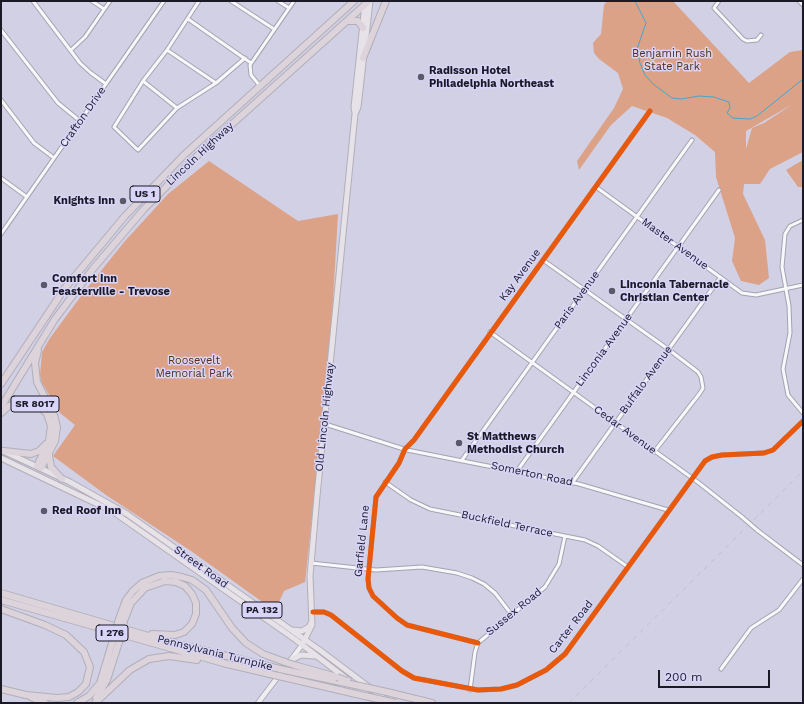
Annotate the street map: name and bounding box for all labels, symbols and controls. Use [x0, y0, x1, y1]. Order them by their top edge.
park label: Benjamin Rush State Park [632, 47, 712, 73]
place label: Radisson Hotel Philadelphia Northeast [429, 64, 554, 90]
marker: Radisson Hotel Philadelphia Northeast [416, 72, 426, 82]
street label: Crafton Drive [57, 84, 109, 150]
street label: Lincoln Highway [164, 119, 236, 189]
road number: US 1 [130, 186, 160, 202]
place label: Knights Inn [53, 194, 115, 208]
marker: Knights Inn [118, 196, 128, 206]
street label: Master Avenue [639, 215, 711, 273]
street label: Kay Avenue [497, 246, 543, 304]
street label: Paris Avenue [551, 268, 603, 332]
place label: Comfort Inn Feasterville - Trevose [52, 272, 170, 298]
place label: Linconia Tabernacle Christian Center [620, 278, 729, 304]
marker: Comfort Inn Feasterville - Trevose [39, 280, 49, 290]
marker: Linconia Tabernacle Christian Center [607, 286, 617, 296]
street label: Linconia Avenue [573, 311, 635, 389]
street label: Buffalo Avenue [617, 343, 675, 417]
park label: Roosevelt Memorial Park [155, 354, 233, 380]
street label: Old Lincoln Highway [313, 362, 337, 472]
road number: SR 8017 [11, 396, 59, 412]
street label: Cedar Avenue [591, 403, 659, 457]
place label: St Matthews Methodist Church [467, 430, 564, 456]
marker: St Matthews Methodist Church [454, 438, 464, 448]
street label: Somerton Road [490, 459, 574, 489]
place label: Red Roof Inn [52, 504, 121, 518]
street label: Garfield Lane [352, 504, 372, 578]
marker: Red Roof Inn [39, 506, 49, 516]
street label: Buckfield Terrace [460, 508, 554, 540]
street label: Street Road [171, 543, 231, 591]
street label: Sussex Road [483, 585, 545, 639]
street label: Carter Road [546, 598, 596, 656]
road number: PA 132 [242, 602, 282, 618]
road number: I 276 [96, 625, 128, 641]
street label: Pennsylvania Turnpike [156, 632, 274, 674]
scale bar [660, 662, 772, 688]
text: 200 m [665, 670, 702, 684]

